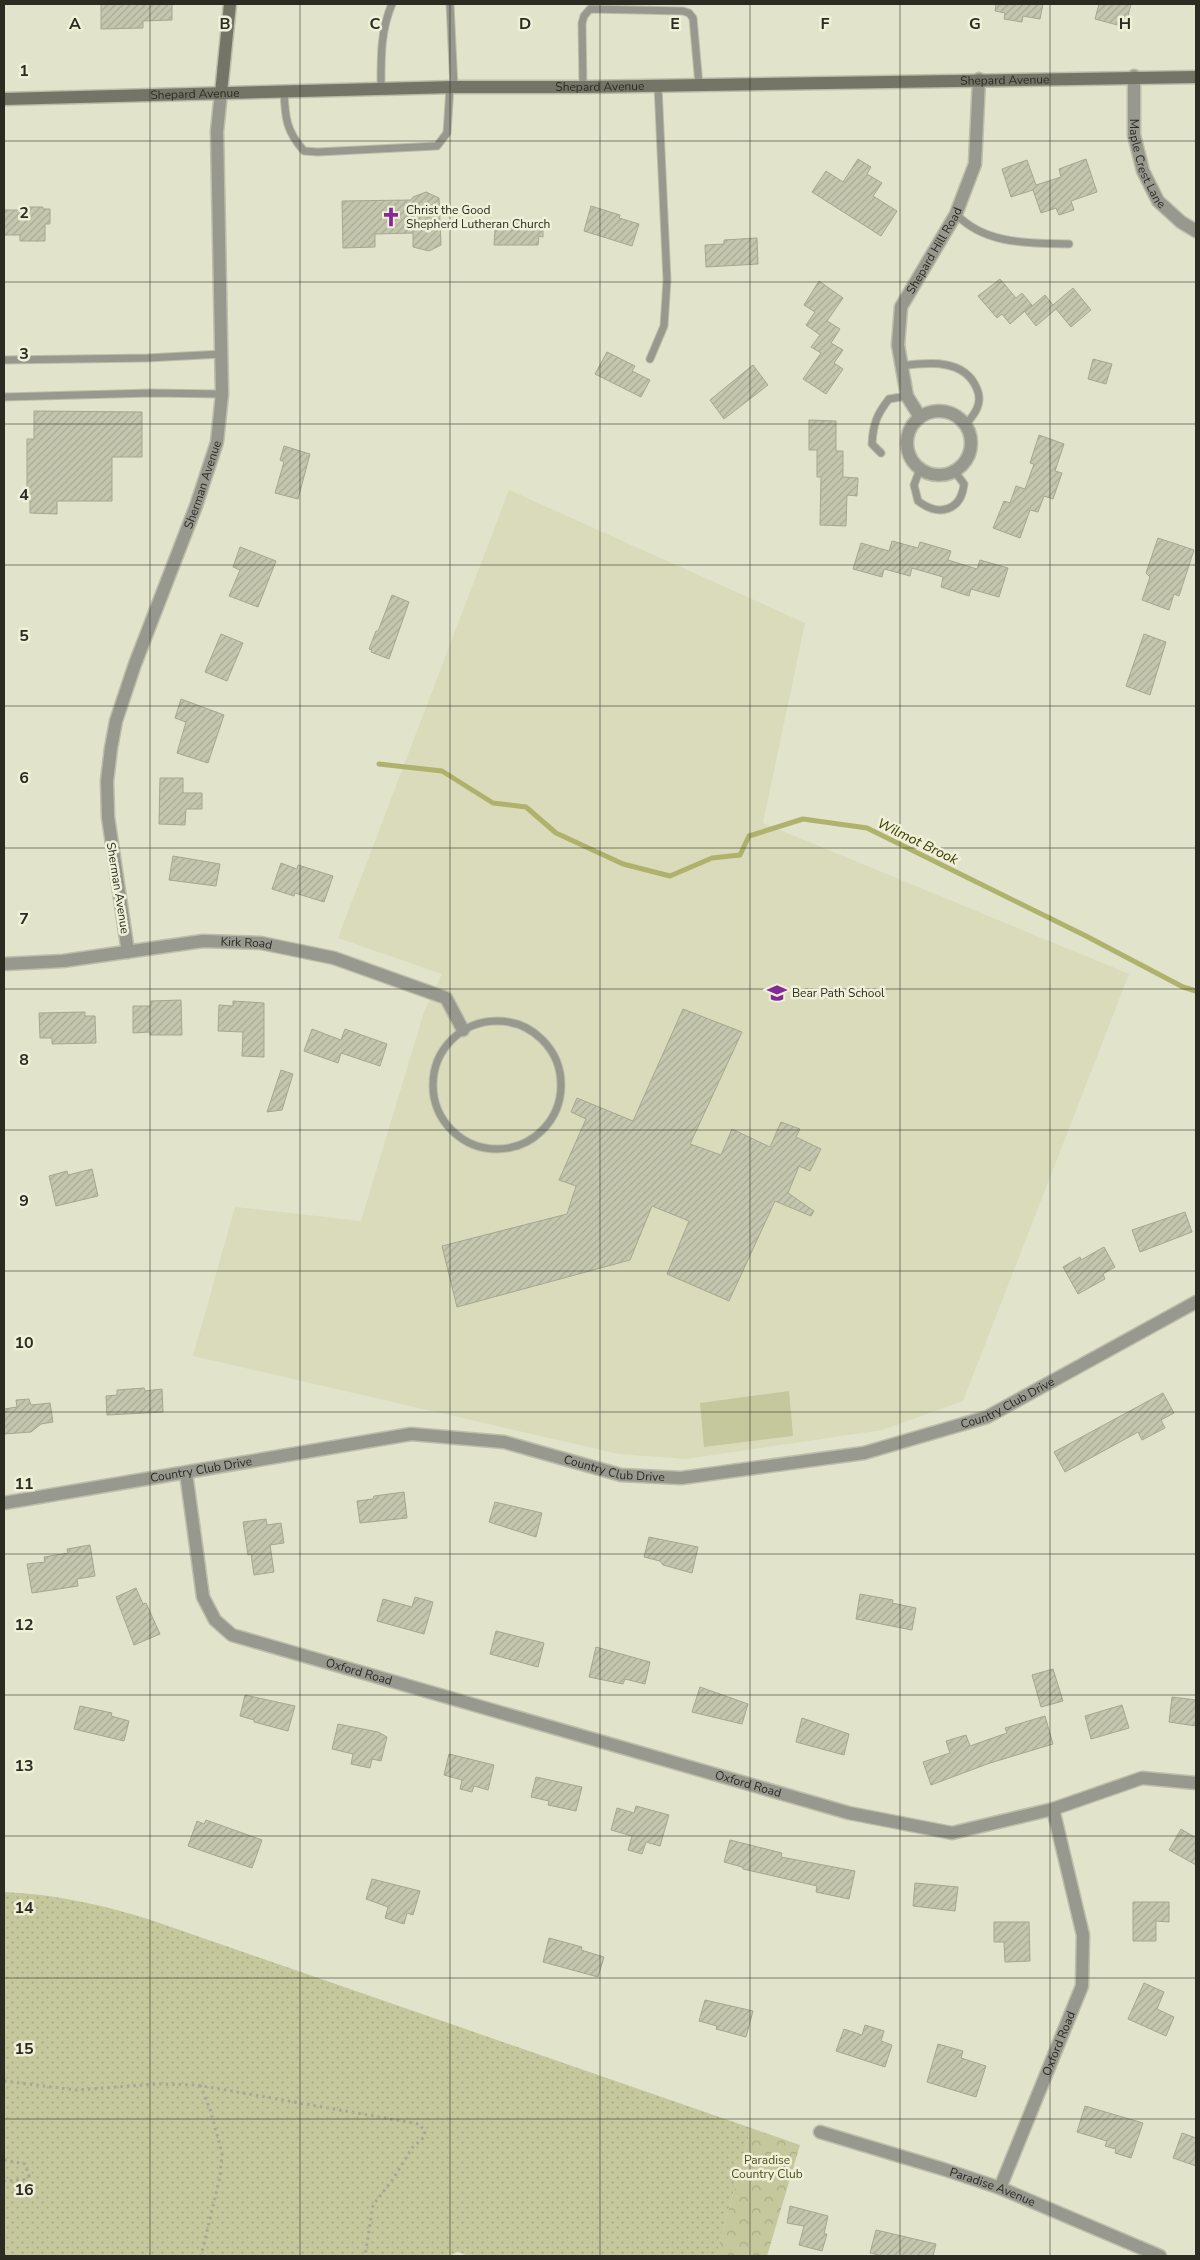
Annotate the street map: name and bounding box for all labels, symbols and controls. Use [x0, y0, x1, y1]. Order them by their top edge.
text: A [69, 13, 81, 35]
text: B [219, 13, 231, 35]
text: C [370, 13, 381, 35]
text: D [519, 13, 531, 35]
text: E [670, 13, 680, 35]
text: F [821, 13, 830, 35]
text: G [969, 13, 981, 35]
text: H [1119, 13, 1131, 35]
text: 1 [19, 60, 29, 82]
street label: Shepard Avenue [960, 71, 1050, 89]
street label: Shepard Avenue [555, 78, 645, 95]
street label: Shepard Avenue [150, 85, 240, 103]
street label: Maple Crest Lane [1126, 119, 1169, 212]
text: 2 [19, 202, 29, 224]
place label: Christ the Good Shepherd Lutheran Church [406, 202, 550, 232]
street label: Shepard Hill Road [902, 205, 966, 297]
church icon: Christ the Good Shepherd Lutheran Church [380, 206, 402, 228]
text: 3 [19, 343, 29, 365]
street label: Sherman Avenue [180, 438, 225, 531]
text: 4 [19, 484, 29, 506]
text: 5 [19, 625, 29, 647]
text: 6 [19, 767, 29, 789]
water label: Wilmot Brook [874, 814, 962, 870]
street label: Sherman Avenue [103, 841, 133, 935]
text: 7 [19, 908, 29, 930]
street label: Kirk Road [220, 934, 274, 953]
school or university icon: Bear Path School [766, 982, 788, 1004]
place label: Bear Path School [792, 985, 885, 1001]
text: 8 [19, 1049, 29, 1071]
text: 9 [19, 1190, 29, 1212]
text: 10 [14, 1332, 34, 1354]
street label: Country Club Drive [959, 1373, 1057, 1432]
street label: Country Club Drive [562, 1451, 665, 1485]
street label: Country Club Drive [149, 1453, 253, 1486]
text: 11 [14, 1473, 34, 1495]
text: 12 [14, 1614, 34, 1636]
street label: Oxford Road [324, 1654, 394, 1689]
text: 13 [14, 1755, 34, 1777]
street label: Oxford Road [713, 1767, 783, 1801]
text: 14 [14, 1897, 34, 1919]
street label: Oxford Road [1038, 2009, 1079, 2078]
text: 15 [14, 2038, 34, 2060]
park label: Paradise Country Club [731, 2152, 803, 2182]
street label: Paradise Avenue [948, 2164, 1038, 2210]
text: 16 [14, 2179, 34, 2201]

